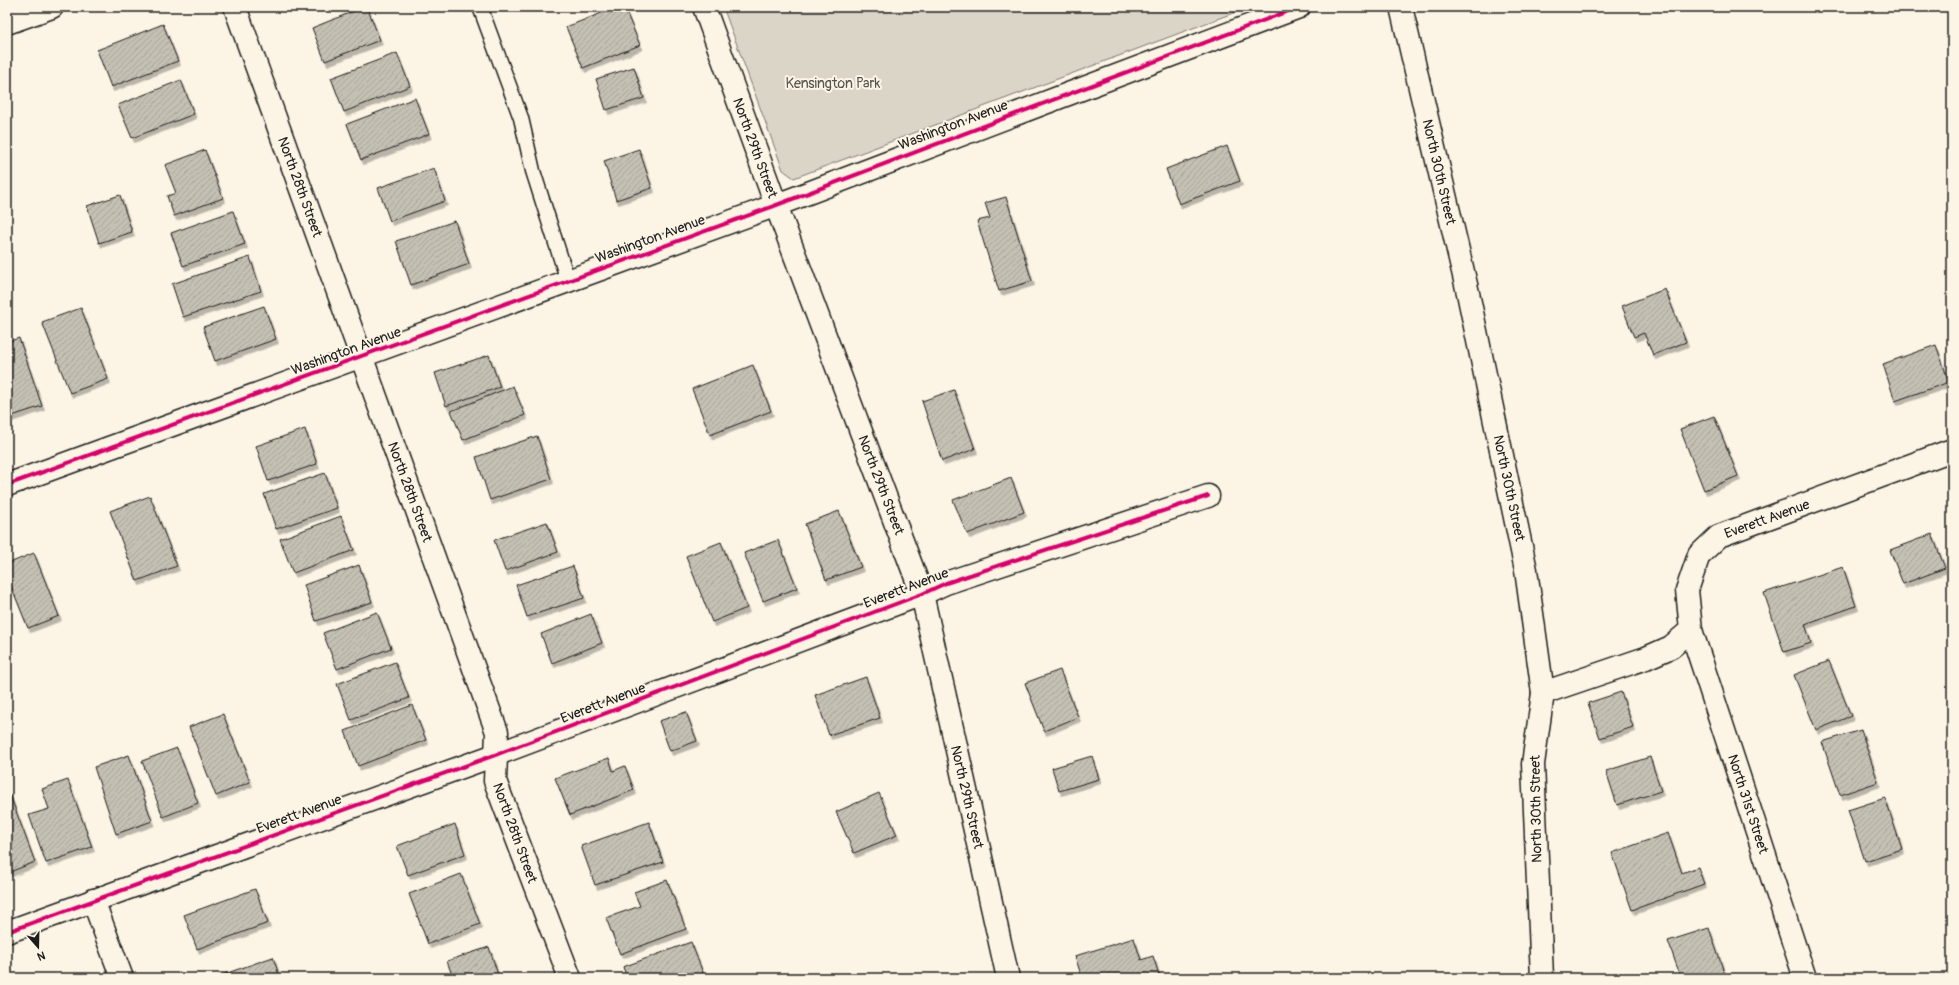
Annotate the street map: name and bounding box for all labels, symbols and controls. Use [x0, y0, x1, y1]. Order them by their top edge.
park label: Kensington Park [786, 75, 881, 92]
street label: North 29th Street [729, 96, 781, 201]
street label: Washington Avenue [896, 96, 1010, 154]
street label: North 30th Street [1419, 118, 1459, 227]
street label: North 28th Street [274, 135, 326, 240]
street label: Washington Avenue [593, 211, 707, 267]
street label: Washington Avenue [289, 323, 403, 379]
street label: North 29th Street [854, 433, 908, 538]
street label: North 30th Street [1489, 433, 1529, 543]
street label: North 28th Street [384, 440, 436, 545]
street label: Everett Avenue [1722, 496, 1812, 542]
street label: Everett Avenue [861, 564, 951, 612]
street label: Everett Avenue [558, 679, 648, 727]
street label: North 29th Street [947, 744, 987, 851]
street label: North 31st Street [1724, 752, 1772, 856]
street label: North 30th Street [1527, 755, 1545, 863]
street label: North 28th Street [489, 781, 541, 886]
street label: Everett Avenue [254, 791, 344, 837]
north arrow [18, 927, 58, 967]
text: N [35, 949, 47, 963]

